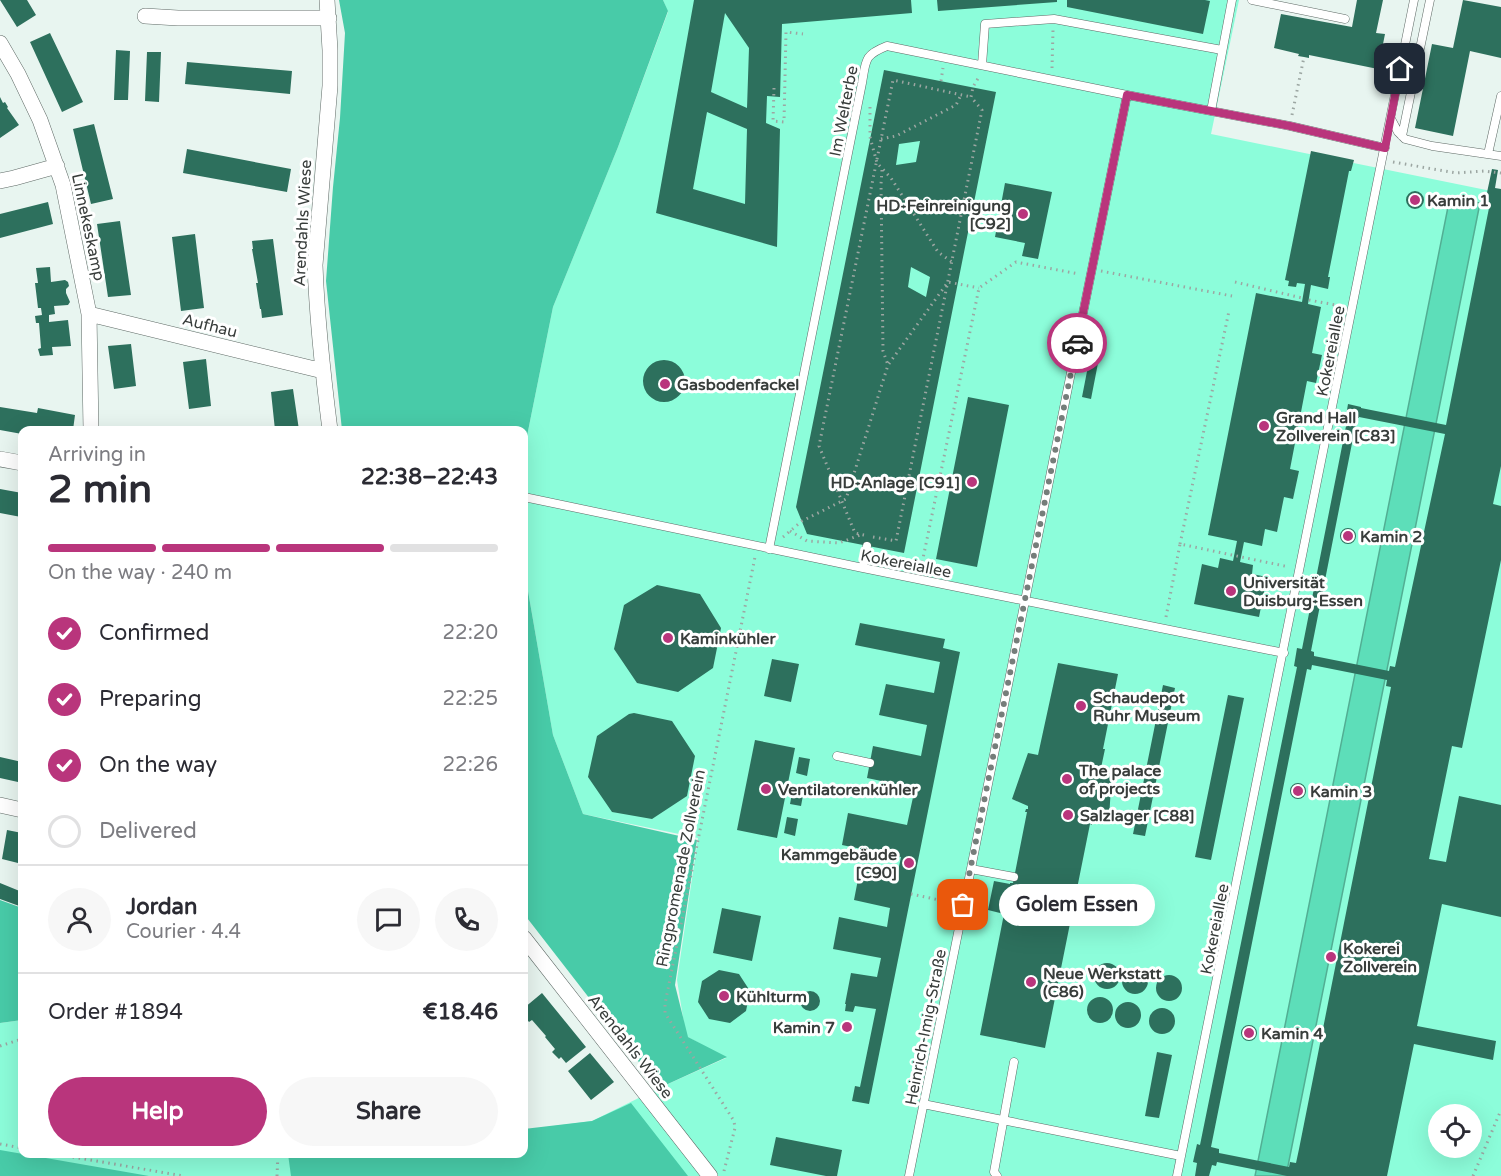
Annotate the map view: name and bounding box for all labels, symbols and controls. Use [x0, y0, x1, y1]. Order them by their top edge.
pin [1374, 43, 1425, 94]
icon: home [1383, 52, 1416, 85]
street label: Im Welterbe [825, 64, 863, 158]
street label: Arendahls Wiese [290, 159, 316, 287]
street label: Linnekeskamp [67, 172, 109, 283]
place label: Kamin 1 [1427, 191, 1489, 211]
marker: Kamin 1 [1408, 193, 1422, 207]
place label: HD-Feinreinigung [C92] [876, 196, 1011, 234]
marker: HD-Feinreinigung [C92] [1016, 207, 1030, 221]
street label: Kokereiallee [1312, 304, 1350, 398]
street label: Aufhau [180, 309, 239, 342]
courier [1047, 313, 1107, 373]
icon: car [1061, 327, 1094, 360]
place label: Gasbodenfackel [677, 375, 799, 395]
marker: Gasbodenfackel [658, 377, 672, 391]
place label: Grand Hall Zollverein [C83] [1276, 408, 1395, 446]
marker: Grand Hall Zollverein [C83] [1257, 419, 1271, 433]
text: Arriving in [48, 443, 146, 467]
text: 22:38–22:43 [361, 464, 498, 490]
text: 2 min [48, 466, 152, 513]
place label: HD-Anlage [C91] [830, 473, 960, 493]
marker: HD-Anlage [C91] [965, 475, 979, 489]
place label: Kamin 2 [1360, 527, 1422, 547]
marker: Kamin 2 [1341, 529, 1355, 543]
street label: Kokereiallee [859, 545, 953, 583]
text: On the way · 240 m [48, 561, 232, 585]
place label: Universität Duisburg-Essen [1243, 573, 1363, 611]
marker: Universität Duisburg-Essen [1224, 584, 1238, 598]
icon: check [48, 617, 81, 650]
text: Confirmed [99, 620, 209, 646]
text: 22:20 [443, 621, 498, 645]
place label: Kaminkühler [680, 629, 776, 649]
marker: Kaminkühler [661, 631, 675, 645]
icon: check [48, 683, 81, 716]
text: Preparing [99, 686, 202, 712]
text: 22:25 [443, 687, 498, 711]
place label: Schaudepot Ruhr Museum [1093, 688, 1200, 726]
marker: Schaudepot Ruhr Museum [1074, 699, 1088, 713]
icon: check [48, 749, 81, 782]
text: On the way [99, 752, 217, 778]
text: 22:26 [443, 753, 498, 777]
place label: The palace of projects [1078, 761, 1161, 799]
street label: Ringpromenade Zollverein [652, 768, 710, 969]
marker: The palace of projects [1060, 772, 1074, 786]
place label: Ventilatorenkühler [778, 780, 918, 800]
marker: Ventilatorenkühler [759, 782, 773, 796]
place label: Kamin 3 [1310, 782, 1372, 802]
marker: Kamin 3 [1291, 784, 1305, 798]
place label: Salzlager [C88] [1080, 806, 1194, 826]
marker: Salzlager [C88] [1061, 808, 1075, 822]
text: Delivered [99, 818, 197, 844]
place label: Kammgebäude [C90] [781, 845, 897, 883]
marker: Kammgebäude [C90] [902, 856, 916, 870]
pin [937, 879, 988, 930]
street label: Kokereiallee [1196, 882, 1234, 976]
callout: Golem Essen [999, 884, 1155, 926]
button: person [48, 888, 111, 951]
button: chat [357, 888, 420, 951]
button: phone [435, 888, 498, 951]
icon: bag [946, 888, 979, 921]
text: Golem Essen [1016, 893, 1138, 917]
text: Jordan [126, 894, 197, 920]
text: Courier · 4.4 [126, 920, 241, 944]
place label: Kokerei Zollverein [1343, 939, 1417, 977]
street label: Heinrich-Imig-Straße [901, 948, 951, 1107]
marker: Kokerei Zollverein [1324, 950, 1338, 964]
place label: Neue Werkstatt (C86) [1043, 964, 1163, 1002]
marker: Neue Werkstatt (C86) [1024, 975, 1038, 989]
place label: Kühlturm [736, 987, 807, 1007]
marker: Kühlturm [717, 989, 731, 1003]
street label: Arendahls Wiese [583, 990, 677, 1103]
text: Order #1894 [48, 999, 183, 1025]
text: €18.46 [422, 999, 498, 1025]
place label: Kamin 7 [773, 1018, 835, 1038]
marker: Kamin 7 [840, 1020, 854, 1034]
place label: Kamin 4 [1261, 1024, 1323, 1044]
marker: Kamin 4 [1242, 1026, 1256, 1040]
button: Help [48, 1077, 267, 1146]
button: Share [279, 1077, 498, 1146]
map controls [1428, 1104, 1482, 1158]
button: locate [1428, 1104, 1482, 1158]

